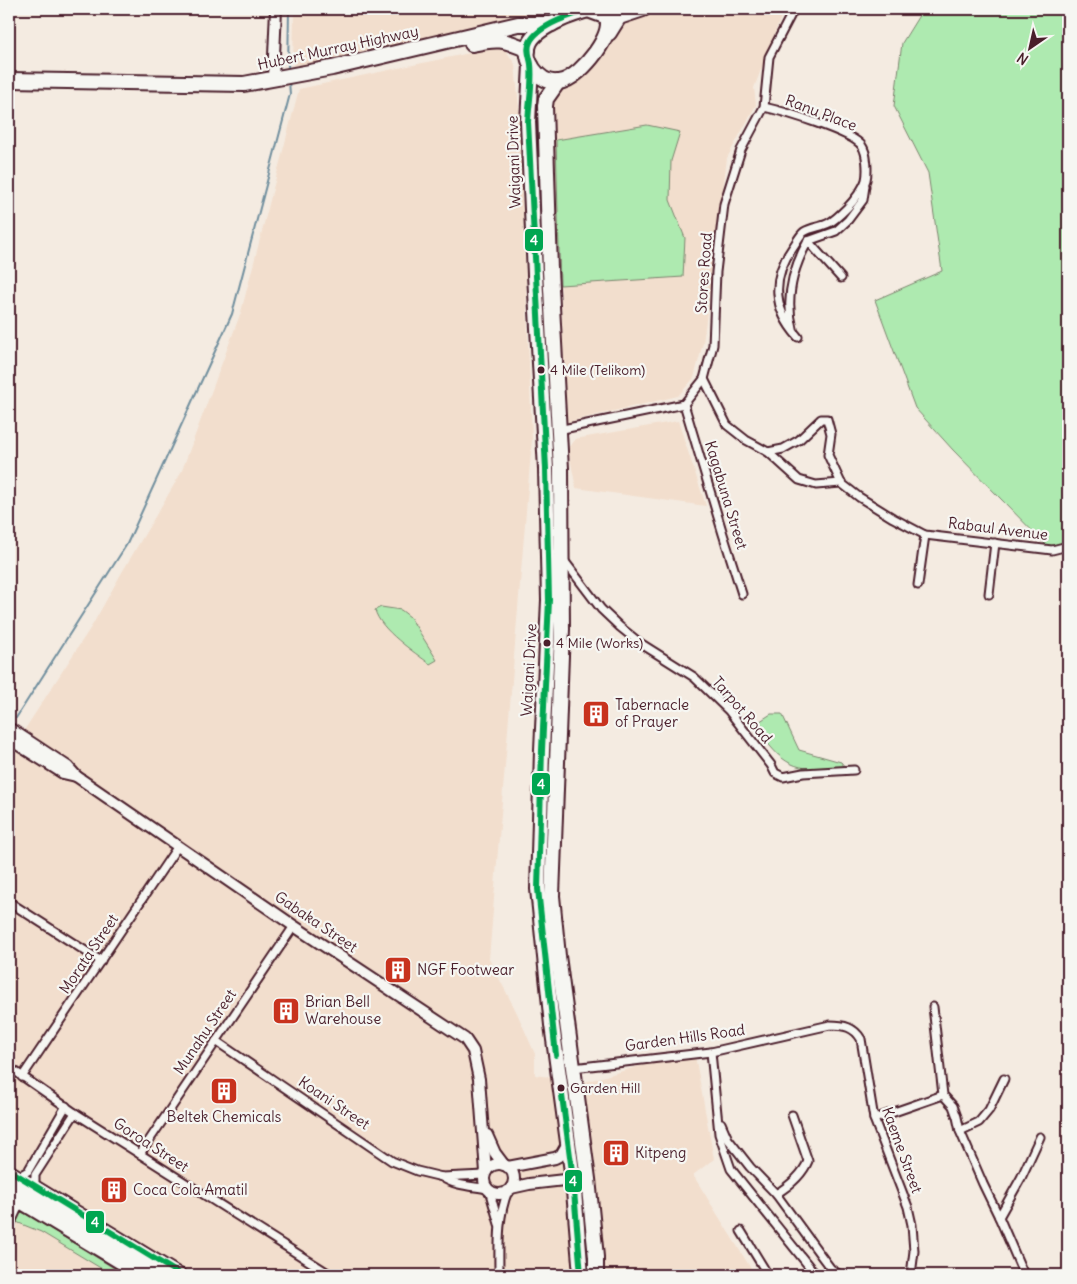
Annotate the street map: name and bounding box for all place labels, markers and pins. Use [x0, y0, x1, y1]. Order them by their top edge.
place label: 4 Mile (Telikom) [550, 361, 645, 379]
marker: 4 Mile (Telikom) [536, 365, 546, 375]
place label: 4 Mile (Works) [556, 634, 643, 652]
marker: 4 Mile (Works) [542, 638, 552, 648]
place label: Tabernacle of Prayer [615, 695, 689, 731]
building icon: Tabernacle of Prayer [581, 699, 611, 729]
building icon: NGF Footwear [383, 955, 413, 985]
place label: NGF Footwear [417, 960, 514, 979]
place label: Brian Bell Warehouse [305, 992, 381, 1028]
building icon: Brian Bell Warehouse [271, 996, 301, 1026]
building icon: Beltek Chemicals [209, 1076, 239, 1106]
place label: Garden Hill [570, 1079, 640, 1097]
marker: Garden Hill [556, 1083, 566, 1093]
place label: Beltek Chemicals [167, 1107, 282, 1126]
building icon: Kitpeng [601, 1138, 631, 1168]
place label: Kitpeng [635, 1143, 686, 1162]
building icon: Coca Cola Amatil [99, 1175, 129, 1205]
place label: Coca Cola Amatil [133, 1180, 248, 1199]

